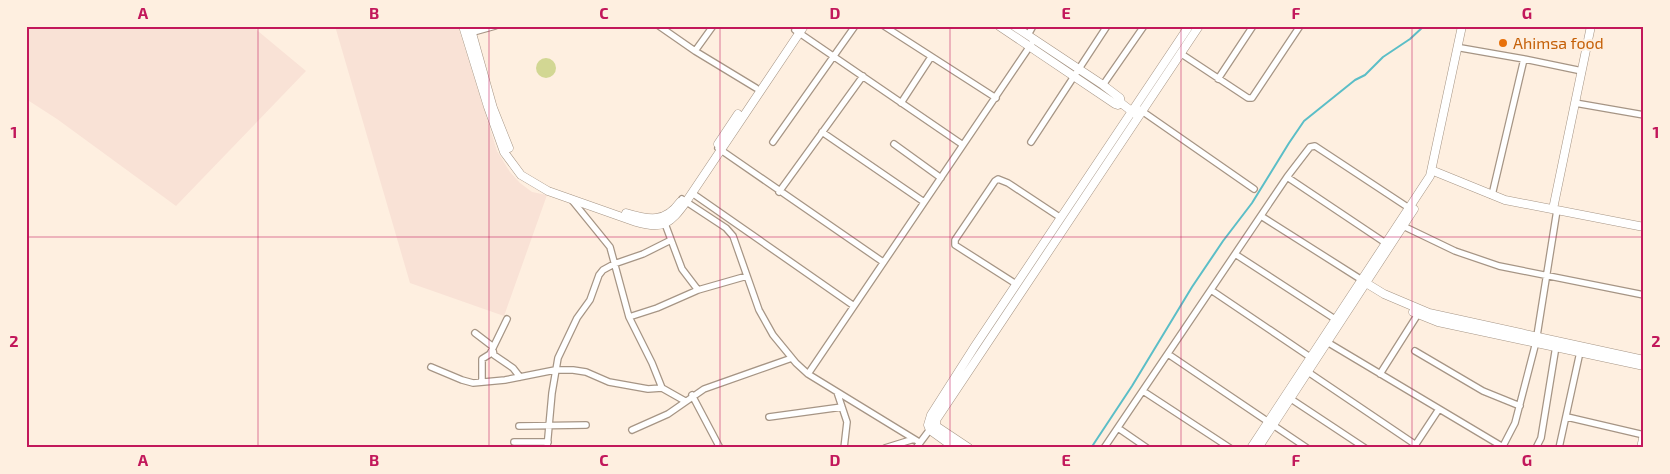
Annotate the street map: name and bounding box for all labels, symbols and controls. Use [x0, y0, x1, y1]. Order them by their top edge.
text: A [138, 3, 149, 22]
text: B [369, 3, 379, 22]
text: C [599, 3, 609, 22]
text: D [830, 3, 841, 22]
text: E [1061, 3, 1071, 22]
text: F [1292, 3, 1301, 22]
text: G [1522, 3, 1532, 22]
place label: Ahimsa food [1513, 33, 1604, 52]
marker: Ahimsa food [1497, 37, 1509, 49]
text: 1 [11, 122, 17, 141]
text: 1 [1653, 122, 1659, 141]
text: 2 [9, 331, 19, 350]
text: 2 [1651, 331, 1661, 350]
text: A [138, 450, 149, 469]
text: B [369, 450, 379, 469]
text: C [599, 450, 609, 469]
text: D [830, 450, 841, 469]
text: E [1061, 450, 1071, 469]
text: F [1292, 450, 1301, 469]
text: G [1522, 450, 1532, 469]

